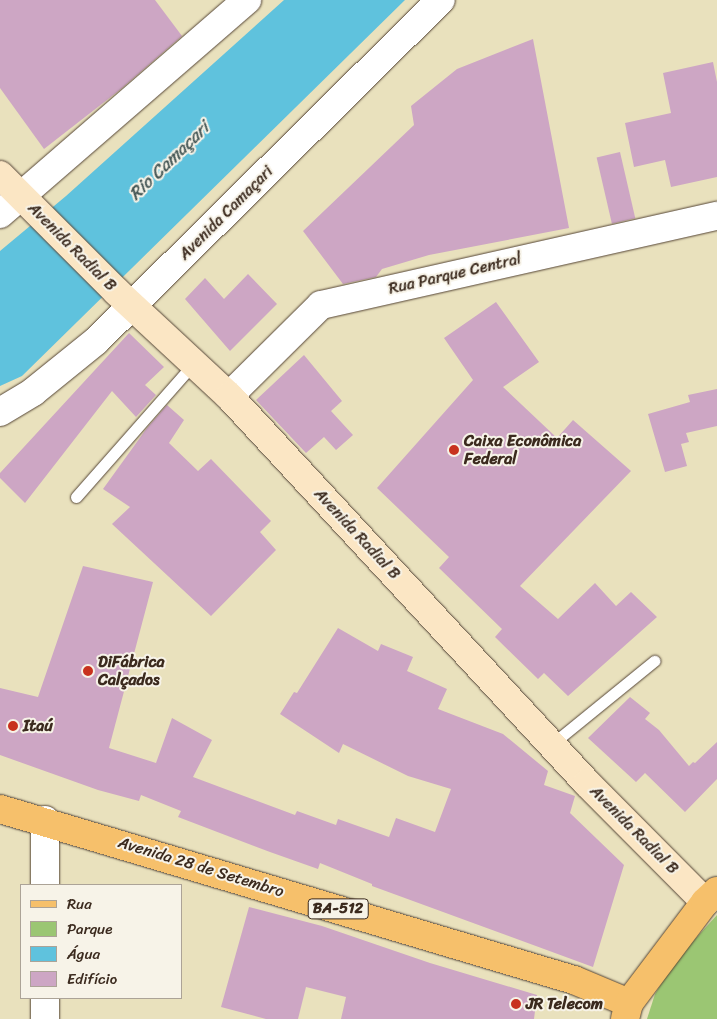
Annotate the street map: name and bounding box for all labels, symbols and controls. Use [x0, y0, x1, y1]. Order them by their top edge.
water label: Rio Camaçari [124, 117, 214, 205]
street label: Avenida Camaçari [175, 162, 277, 264]
street label: Avenida Radial B [24, 199, 120, 295]
street label: Rua Parque Central [387, 249, 523, 299]
place label: Caixa Econômica Federal [464, 431, 581, 469]
marker: Caixa Econômica Federal [448, 444, 460, 456]
street label: Avenida Radial B [310, 485, 404, 583]
place label: DiFábrica Calçados [98, 652, 165, 690]
marker: DiFábrica Calçados [82, 665, 94, 677]
place label: Itaú [23, 716, 53, 736]
marker: Itaú [7, 720, 19, 732]
street label: Avenida Radial B [586, 782, 682, 878]
street label: Avenida 28 de Setembro [116, 833, 286, 901]
legend [20, 884, 182, 999]
text: Rua [67, 891, 92, 917]
road number: BA-512 [307, 896, 369, 922]
text: Parque [67, 916, 112, 942]
text: Água [67, 941, 100, 967]
text: Edifício [67, 966, 117, 992]
place label: JR Telecom [526, 994, 604, 1014]
marker: JR Telecom [510, 998, 522, 1010]

